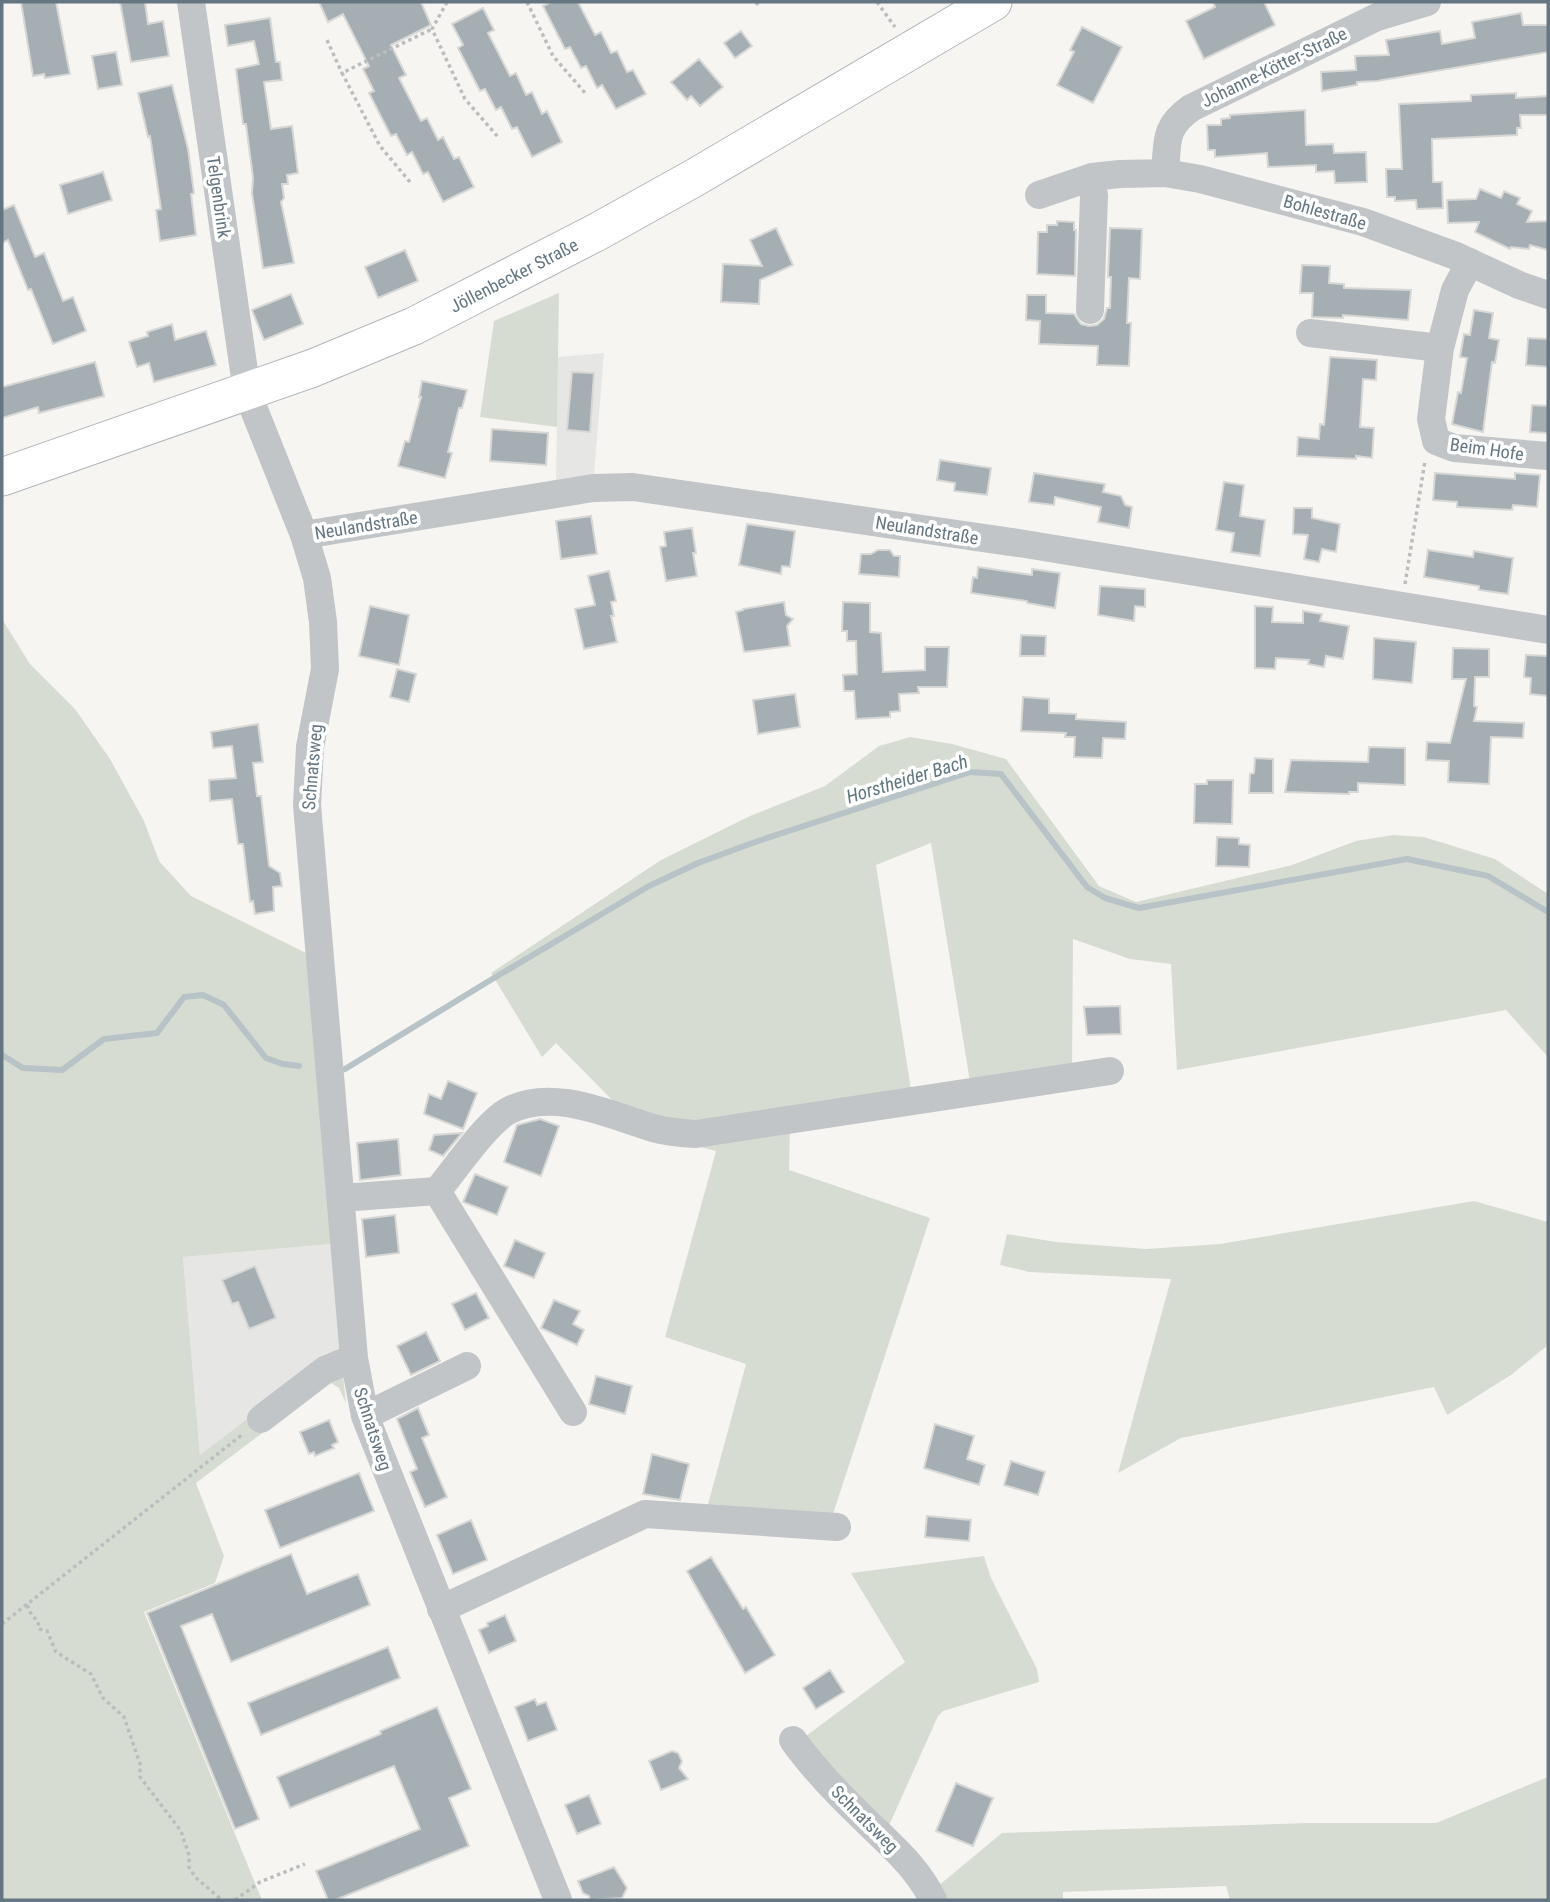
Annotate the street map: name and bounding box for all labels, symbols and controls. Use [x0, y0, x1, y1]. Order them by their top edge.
street label: Johanne-Kötter-Straße [1198, 23, 1350, 111]
street label: Telgenbrink [203, 155, 235, 239]
street label: Bohlestraße [1281, 190, 1369, 234]
street label: Jöllenbecker Straße [446, 233, 581, 316]
street label: Beim Hofe [1449, 433, 1525, 465]
street label: Neulandstraße [313, 507, 419, 543]
street label: Neulandstraße [874, 512, 980, 548]
street label: Schnatsweg [298, 723, 326, 811]
water label: Horstheider Bach [843, 750, 971, 808]
street label: Schnatsweg [350, 1385, 396, 1473]
street label: Schnatsweg [827, 1781, 903, 1857]

